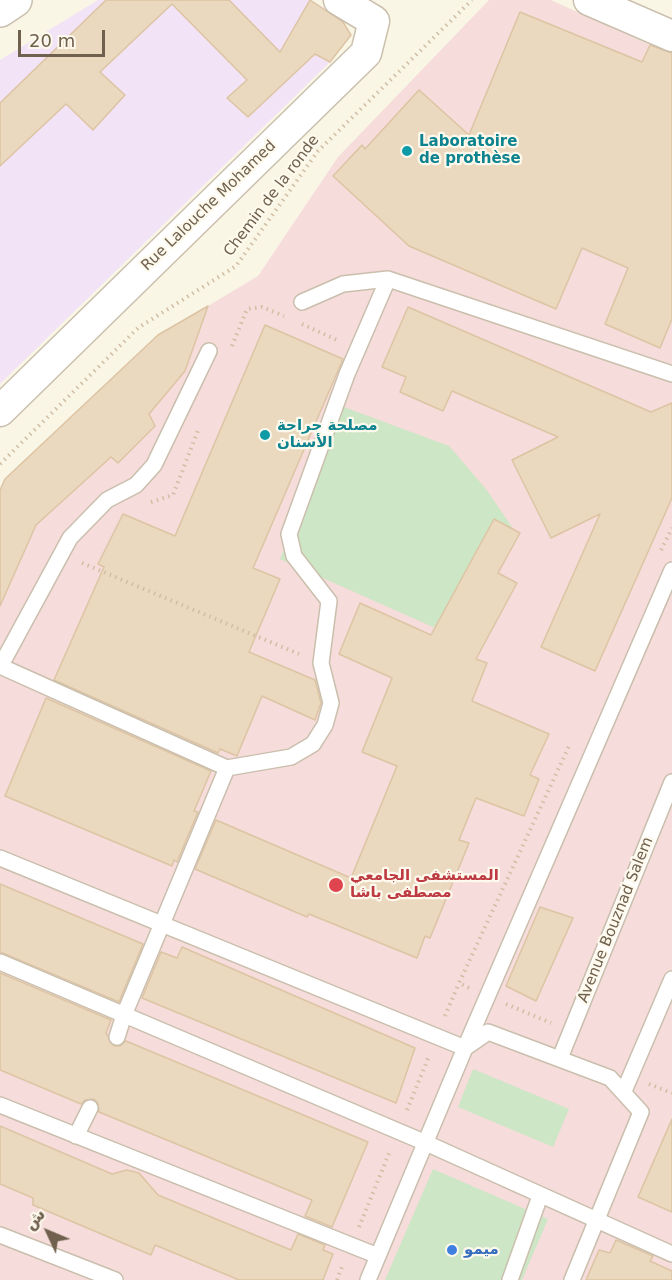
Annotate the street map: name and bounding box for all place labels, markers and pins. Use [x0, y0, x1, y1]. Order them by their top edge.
place label: Laboratoire de prothèse [419, 133, 521, 168]
marker: Laboratoire de prothèse [400, 144, 414, 158]
place label: مصلحة جراحة الأسنان [277, 417, 378, 452]
marker: مصلحة جراحة الأسنان [258, 428, 272, 442]
place label: المستشفى الجامعي مصطفى باشا [350, 867, 499, 902]
marker: المستشفى الجامعي مصطفى باشا [327, 876, 345, 894]
place label: ميمو [464, 1241, 499, 1259]
marker: ميمو [445, 1243, 459, 1257]

